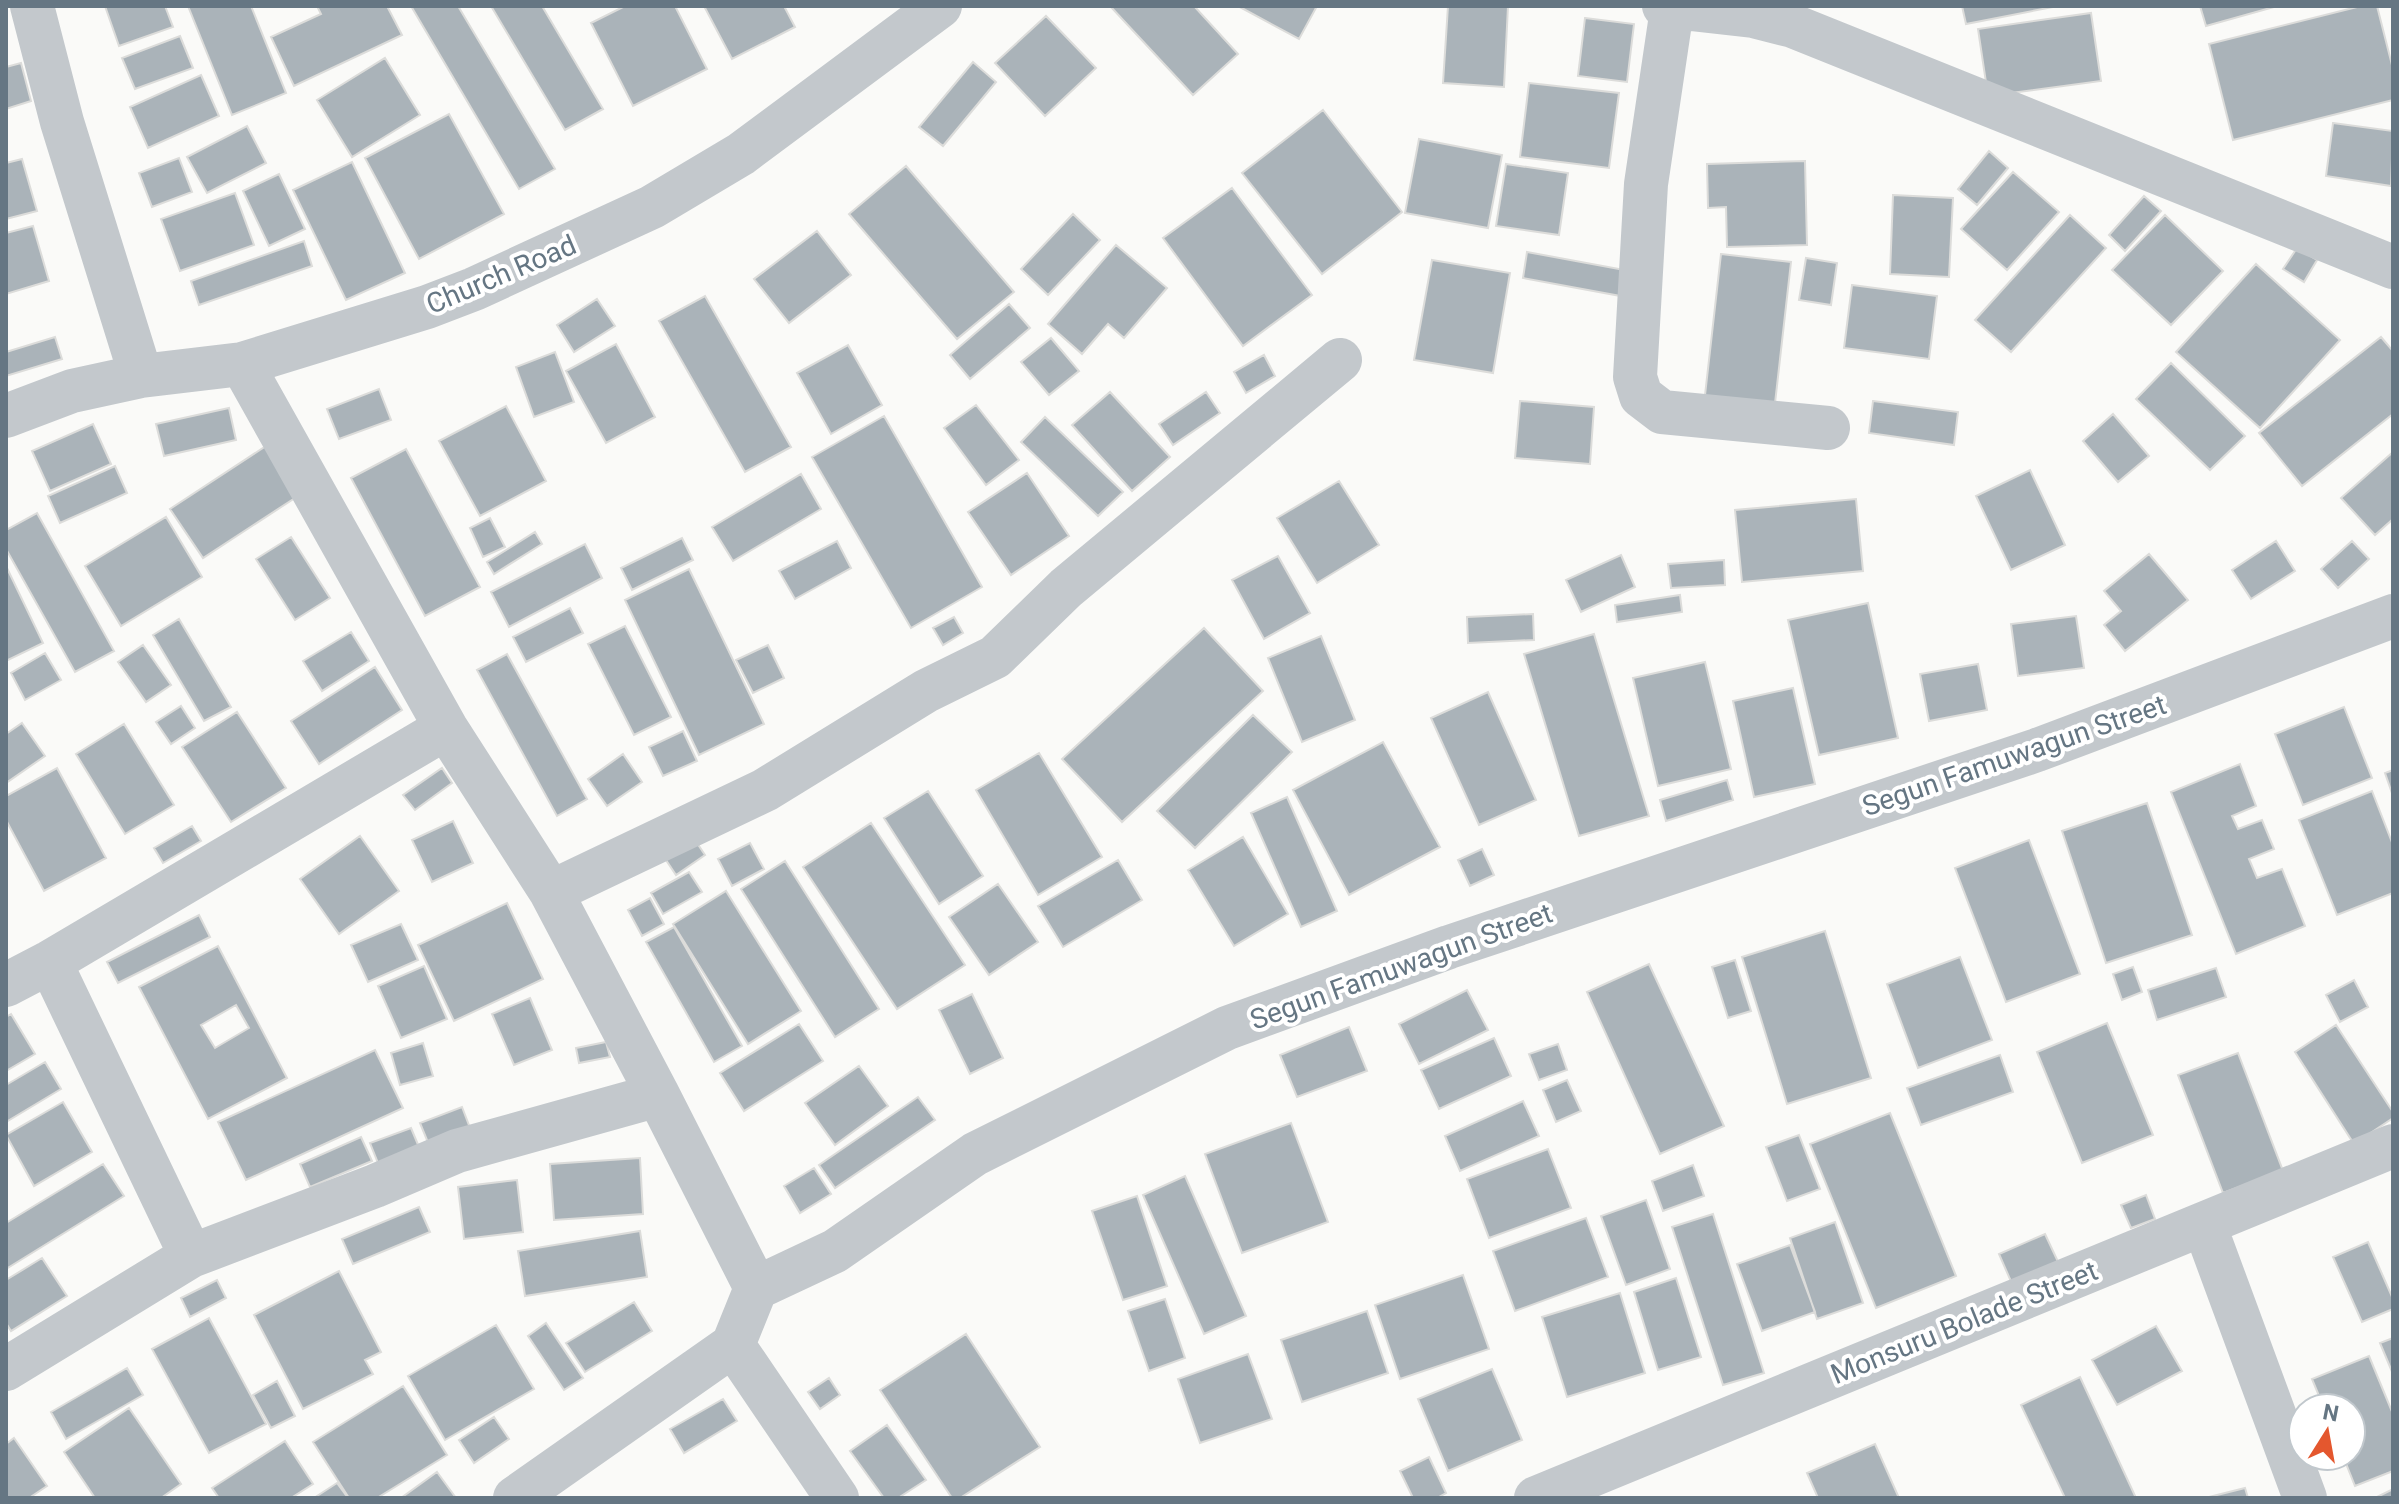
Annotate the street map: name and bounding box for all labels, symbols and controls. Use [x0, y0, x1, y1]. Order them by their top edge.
street label: Church Road [421, 228, 581, 321]
street label: Segun Famuwagun Street [1858, 688, 2170, 823]
street label: Segun Famuwagun Street [1246, 896, 1557, 1037]
street label: Monsuru Bolade Street [1826, 1254, 2102, 1391]
north arrow [2287, 1392, 2367, 1472]
text: N [2321, 1399, 2341, 1427]

